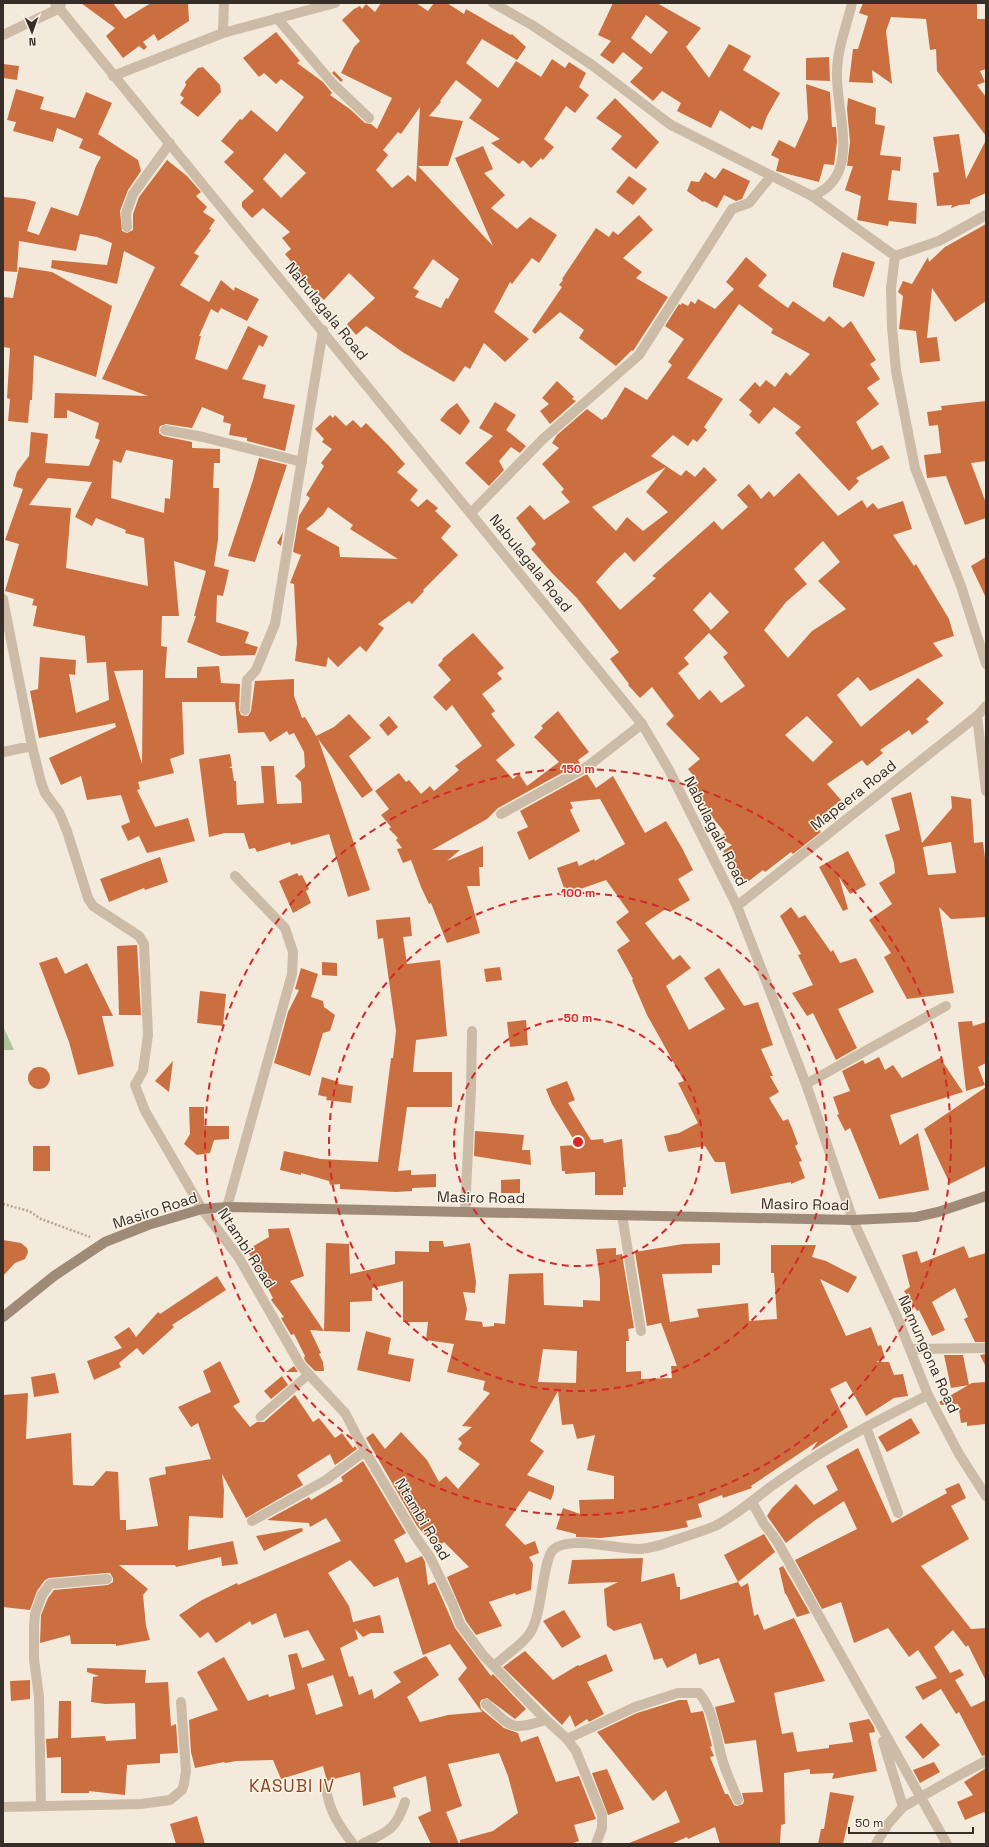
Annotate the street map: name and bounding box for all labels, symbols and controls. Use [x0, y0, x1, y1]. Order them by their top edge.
north arrow [12, 12, 52, 52]
text: N [28, 35, 36, 49]
street label: Nabulagala Road [282, 258, 372, 364]
street label: Nabulagala Road [486, 510, 576, 616]
street label: Mapeera Road [806, 756, 900, 834]
text: 150 m [561, 761, 595, 777]
street label: Nabulagala Road [680, 773, 752, 889]
text: 100 m [561, 885, 595, 901]
text: 50 m [564, 1010, 592, 1026]
centre of rings [571, 1135, 585, 1149]
street label: Masiro Road [110, 1187, 200, 1233]
street label: Masiro Road [437, 1187, 525, 1207]
street label: Masiro Road [761, 1194, 849, 1214]
street label: Ntambi Road [214, 1204, 280, 1292]
street label: Namungona Road [894, 1292, 964, 1416]
street label: Ntambi Road [391, 1475, 455, 1563]
district label: KASUBI IV [249, 1775, 335, 1797]
scale bar [849, 1809, 973, 1835]
text: 50 m [855, 1815, 883, 1831]

